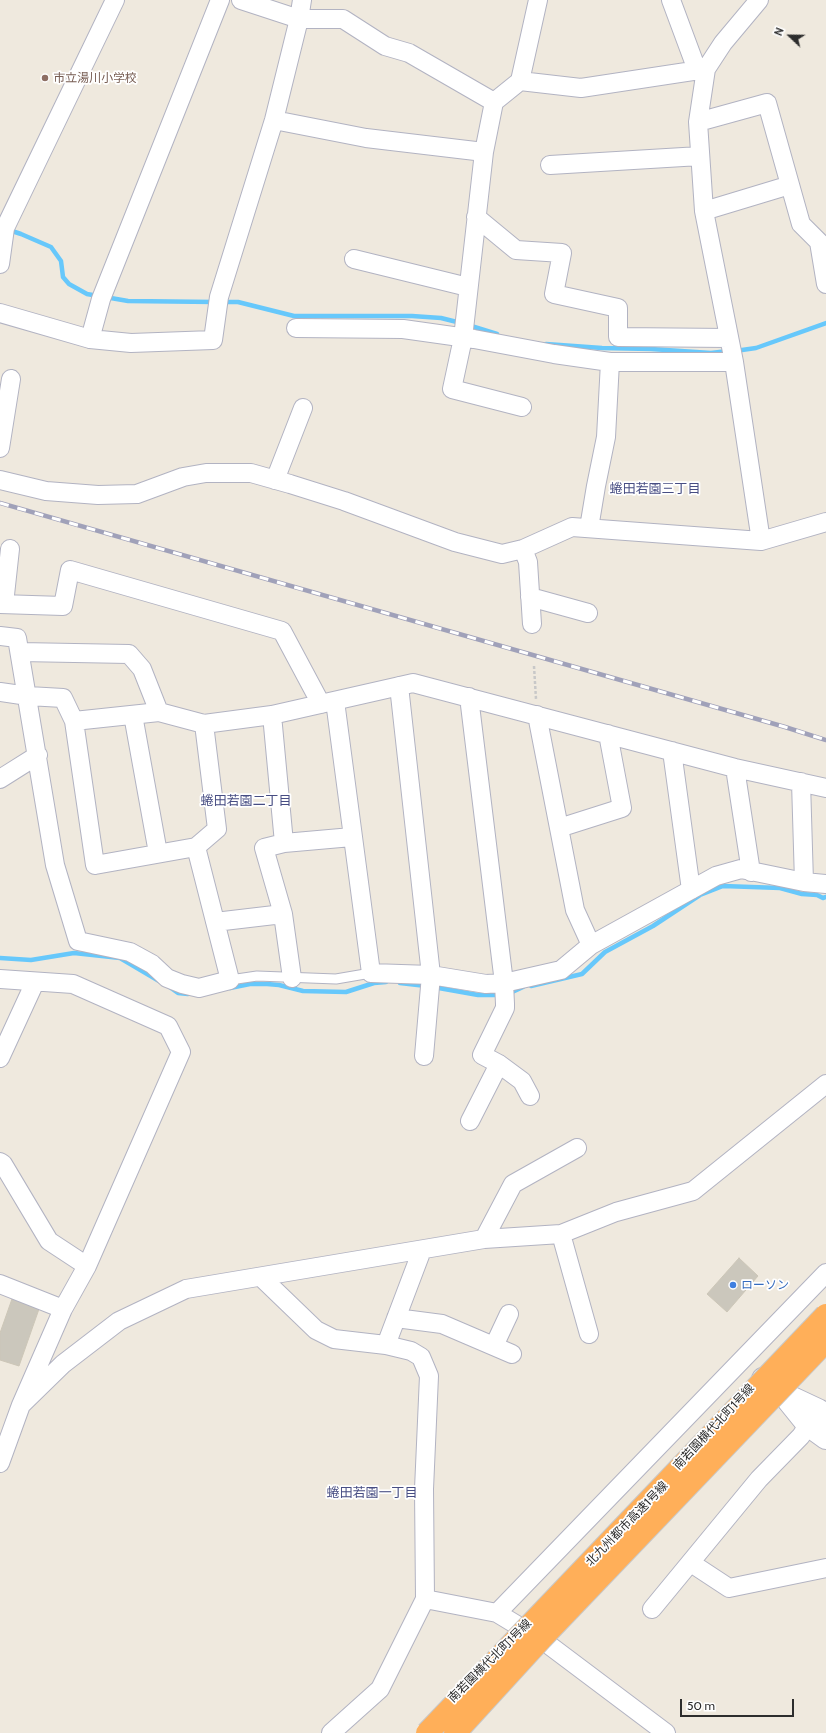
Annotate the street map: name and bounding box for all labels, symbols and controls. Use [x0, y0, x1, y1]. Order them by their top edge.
north arrow [770, 16, 810, 56]
text: N [771, 25, 787, 38]
place label: 市立湯川小学校 [53, 71, 137, 85]
marker: 市立湯川小学校 [40, 73, 50, 83]
district label: 蜷田若園三丁目 [610, 481, 700, 497]
district label: 蜷田若園二丁目 [201, 793, 291, 809]
place label: ローソン [741, 1278, 789, 1292]
marker: ローソン [728, 1280, 738, 1290]
street label: 南若園横代北町1号線 [671, 1381, 757, 1473]
street label: 北九州都市高速1号線 [583, 1479, 671, 1569]
district label: 蜷田若園一丁目 [327, 1485, 417, 1501]
street label: 南若園横代北町1号線 [445, 1616, 535, 1706]
scale bar [682, 1691, 796, 1717]
text: 50 m [687, 1698, 715, 1713]

